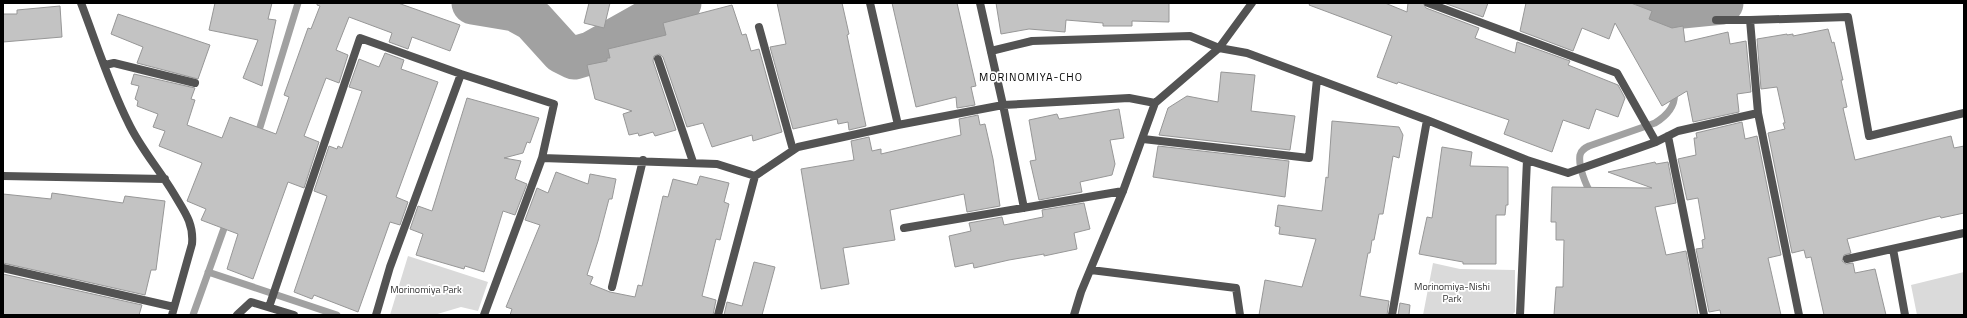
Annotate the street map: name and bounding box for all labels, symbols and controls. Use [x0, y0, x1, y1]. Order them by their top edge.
district label: MORINOMIYA-CHO [979, 69, 1083, 85]
park label: Morinomiya-Nishi Park [1414, 279, 1490, 306]
park label: Morinomiya Park [390, 282, 462, 297]

